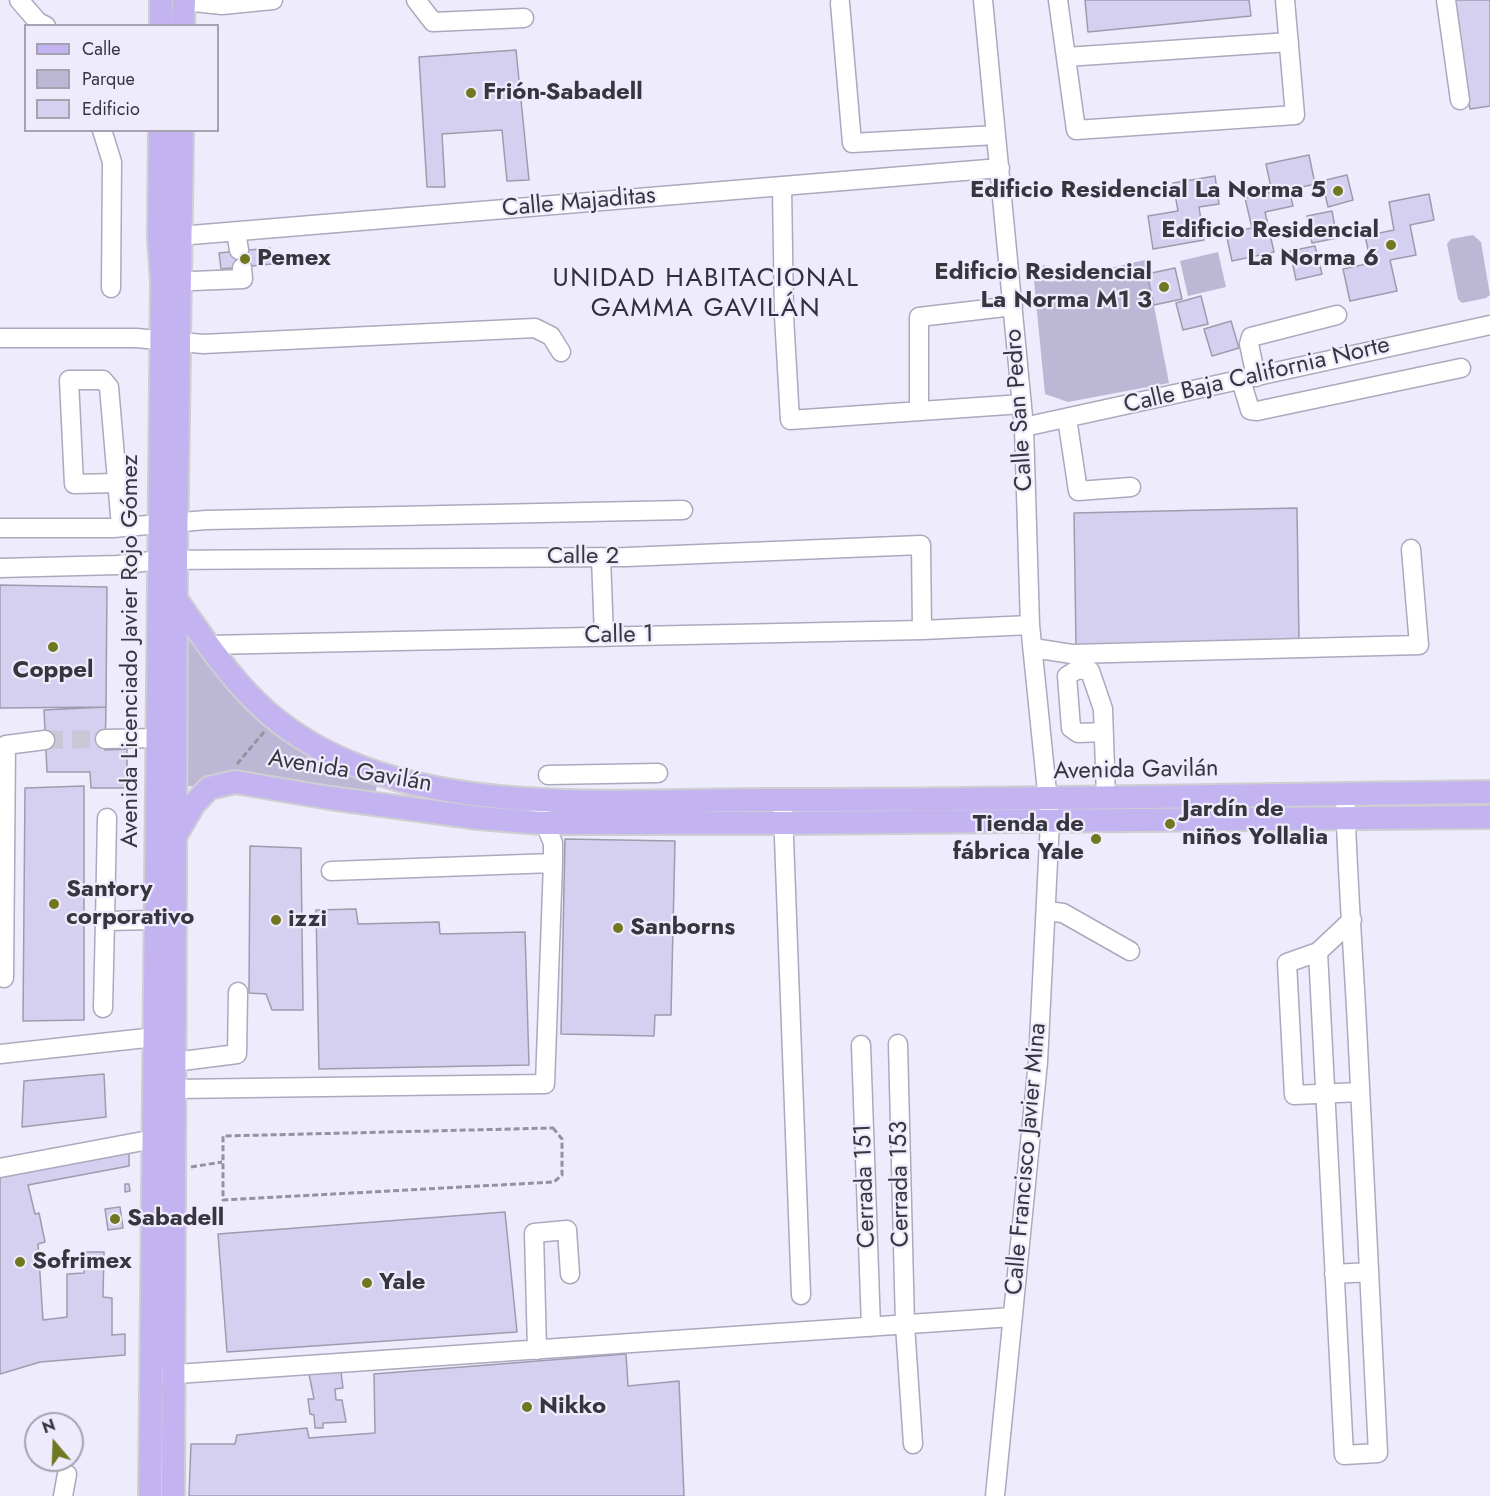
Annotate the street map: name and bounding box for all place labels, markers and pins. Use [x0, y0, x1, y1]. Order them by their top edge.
place label: Frión-Sabadell [483, 79, 643, 107]
marker: Frión-Sabadell [464, 86, 478, 100]
place label: Edificio Residencial La Norma 5 [970, 177, 1326, 205]
marker: Edificio Residencial La Norma 5 [1331, 184, 1345, 198]
place label: Edificio Residencial La Norma 6 [1161, 217, 1379, 273]
marker: Edificio Residencial La Norma 6 [1384, 238, 1398, 252]
place label: Pemex [257, 245, 331, 273]
marker: Pemex [238, 252, 252, 266]
place label: Edificio Residencial La Norma M1 3 [934, 259, 1152, 315]
marker: Edificio Residencial La Norma M1 3 [1157, 280, 1171, 294]
marker: Coppel [46, 640, 60, 654]
place label: Coppel [13, 657, 93, 685]
place label: Jardín de niños Yollalia [1182, 796, 1328, 852]
place label: Tienda de fábrica Yale [953, 811, 1084, 867]
marker: Jardín de niños Yollalia [1163, 817, 1177, 831]
marker: Tienda de fábrica Yale [1089, 832, 1103, 846]
place label: Santory corporativo [66, 876, 194, 932]
marker: Santory corporativo [47, 897, 61, 911]
place label: izzi [288, 906, 327, 934]
marker: izzi [269, 913, 283, 927]
place label: Sanborns [630, 914, 735, 942]
marker: Sanborns [611, 921, 625, 935]
place label: Sabadell [127, 1205, 224, 1233]
marker: Sabadell [108, 1212, 122, 1226]
place label: Sofrimex [32, 1248, 132, 1276]
marker: Sofrimex [13, 1255, 27, 1269]
place label: Yale [379, 1269, 426, 1297]
marker: Yale [360, 1276, 374, 1290]
place label: Nikko [539, 1393, 606, 1421]
marker: Nikko [520, 1400, 534, 1414]

